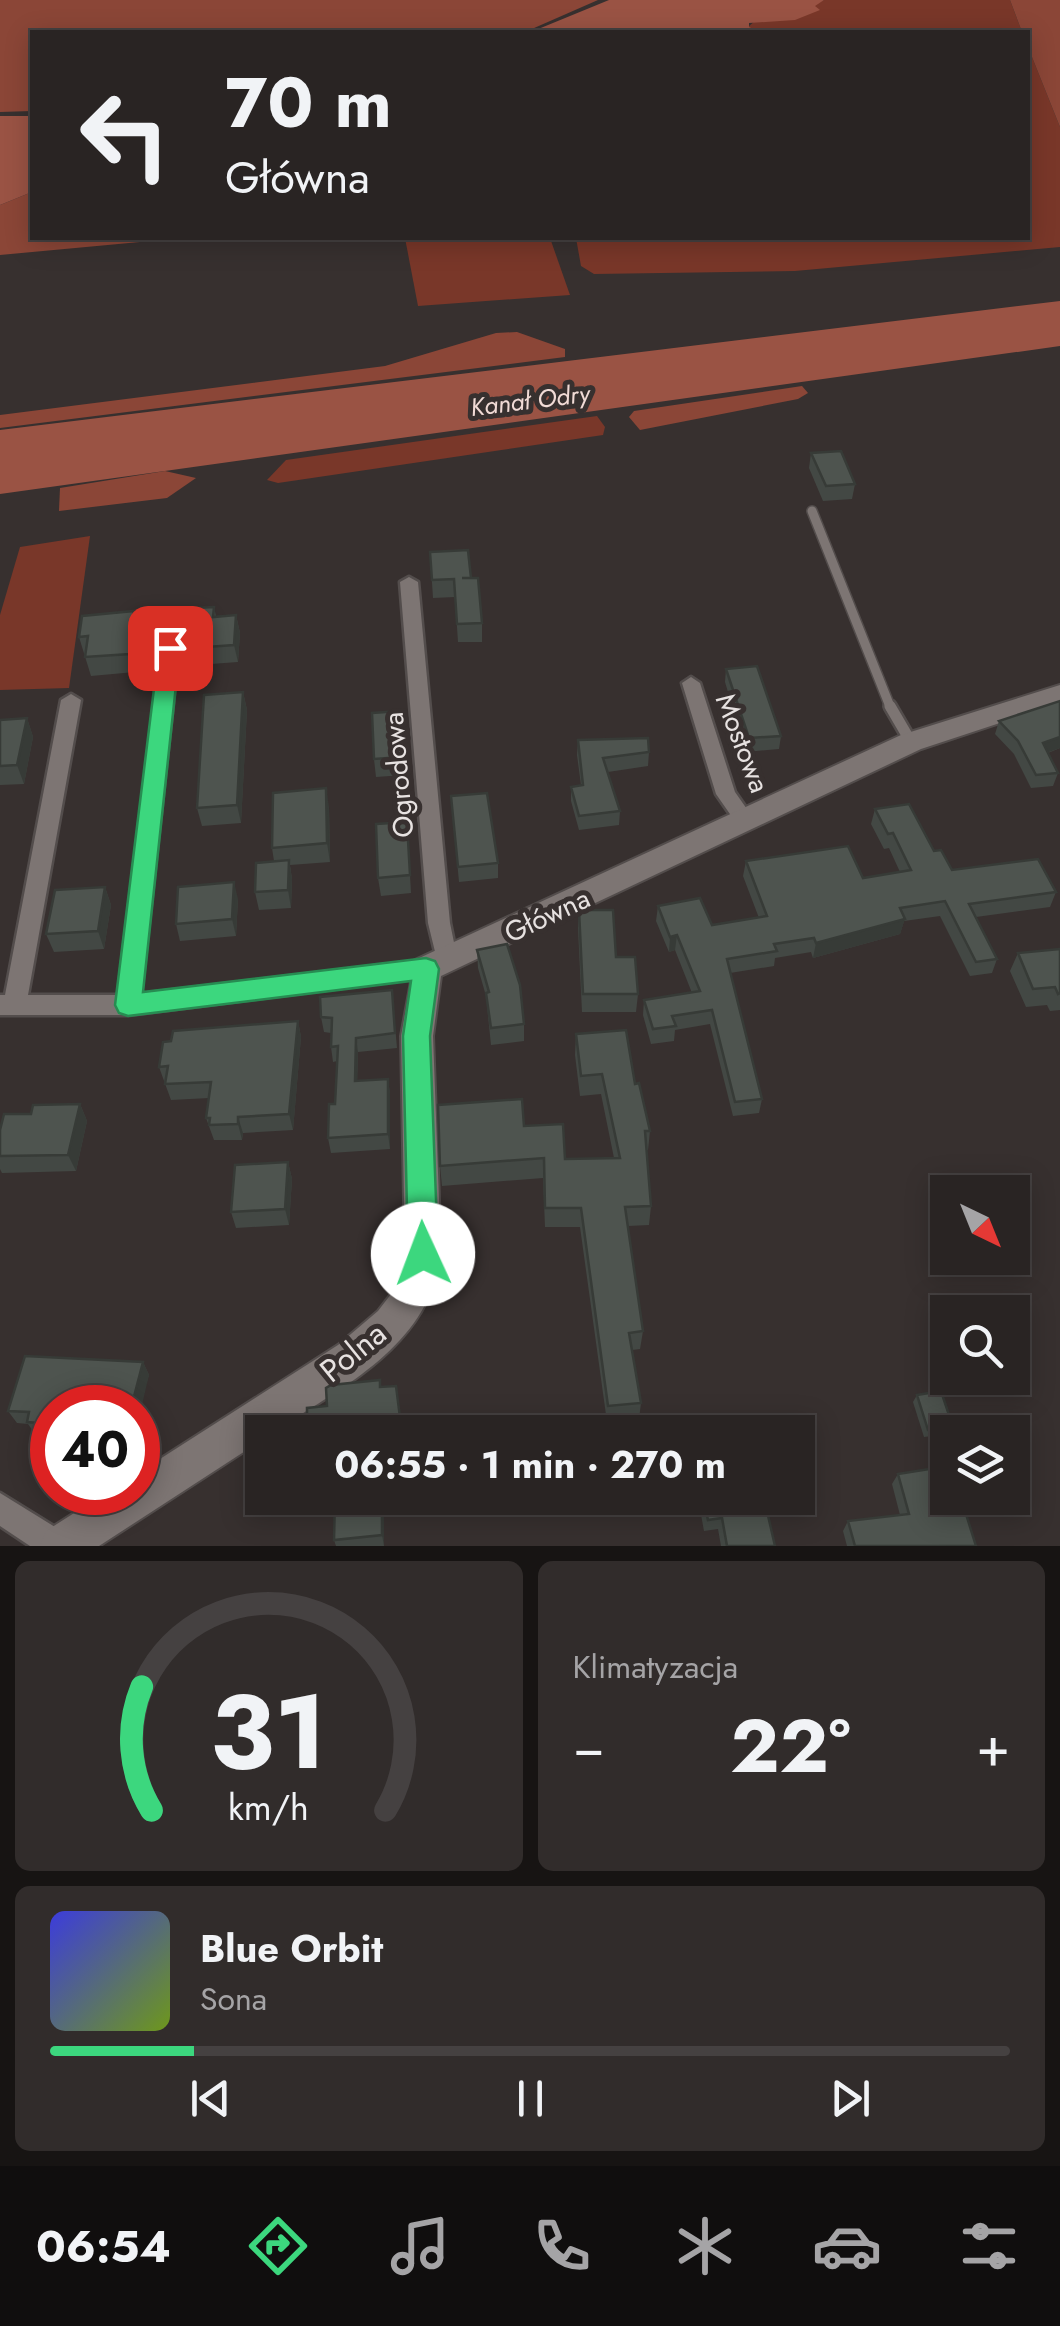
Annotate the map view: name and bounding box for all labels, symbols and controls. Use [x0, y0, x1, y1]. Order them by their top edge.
text: 70 m [225, 52, 392, 153]
icon: left [60, 70, 190, 200]
text: Główna [225, 145, 370, 210]
water label: Kanał Odry [468, 375, 594, 425]
pin [128, 606, 213, 691]
icon: arrive [143, 621, 198, 676]
street label: Mostowa [705, 688, 780, 799]
street label: Ogrodowa [373, 710, 424, 839]
street label: Główna [498, 878, 597, 953]
north arrow [930, 1175, 1030, 1275]
map controls [930, 1175, 1030, 1515]
position arrow [371, 1202, 475, 1306]
button: search [930, 1295, 1030, 1395]
street label: Polna [310, 1311, 396, 1393]
speed limit sign: 40 [30, 1385, 160, 1515]
button: layers [930, 1415, 1030, 1515]
text: 06:55 · 1 min · 270 m [334, 1437, 726, 1492]
text: Klimatyzacja [573, 1644, 738, 1690]
text: 31 [210, 1657, 328, 1807]
text: 22° [730, 1692, 851, 1800]
text: − [573, 1707, 605, 1787]
text: + [976, 1707, 1010, 1787]
text: km/h [228, 1782, 309, 1833]
text: Blue Orbit [200, 1921, 383, 1976]
text: Sona [200, 1976, 267, 2022]
icon: previous [183, 2071, 238, 2126]
icon: pause [503, 2071, 558, 2126]
icon: next [823, 2071, 878, 2126]
icon: directions [243, 2211, 313, 2281]
icon: music [385, 2211, 455, 2281]
icon: phone [527, 2211, 597, 2281]
icon: climate [670, 2211, 740, 2281]
icon: car [812, 2211, 882, 2281]
icon: filters [954, 2211, 1024, 2281]
text: 06:54 [36, 2214, 171, 2279]

